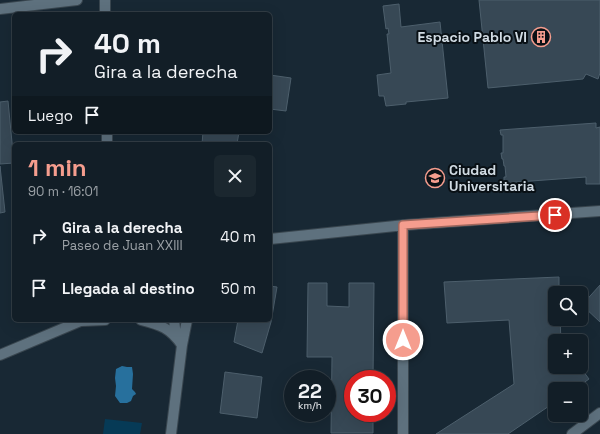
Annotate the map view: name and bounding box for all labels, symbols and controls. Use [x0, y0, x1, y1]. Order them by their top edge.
text: 40 m [94, 25, 161, 61]
building icon: Espacio Pablo VI [530, 26, 552, 48]
icon: right [28, 28, 80, 80]
place label: Espacio Pablo VI [418, 28, 527, 46]
text: Gira a la derecha [94, 60, 238, 83]
icon: arrive [81, 104, 103, 126]
text: Luego [28, 106, 73, 125]
text: 1 min [28, 152, 87, 183]
button: close [214, 155, 256, 197]
place label: Ciudad Universitaria [449, 161, 535, 195]
school or university icon: Ciudad Universitaria [424, 167, 446, 189]
text: 90 m · 16:01 [28, 183, 98, 200]
pin [538, 198, 572, 232]
icon: arrive [544, 204, 566, 226]
text: Gira a la derecha [62, 218, 182, 237]
icon: right [28, 225, 50, 247]
text: 40 m [220, 227, 256, 246]
text: Paseo de Juan XXIII [62, 237, 183, 254]
icon: arrive [28, 277, 50, 299]
text: Llegada al destino [62, 279, 195, 298]
text: 50 m [221, 279, 256, 298]
map controls [548, 286, 588, 422]
button: search [548, 286, 588, 326]
position arrow [382, 319, 424, 361]
button: + [548, 334, 588, 374]
speed limit sign: 30 [344, 370, 396, 422]
text: 22 [298, 378, 322, 404]
button: − [548, 382, 588, 422]
text: km/h [298, 399, 322, 412]

